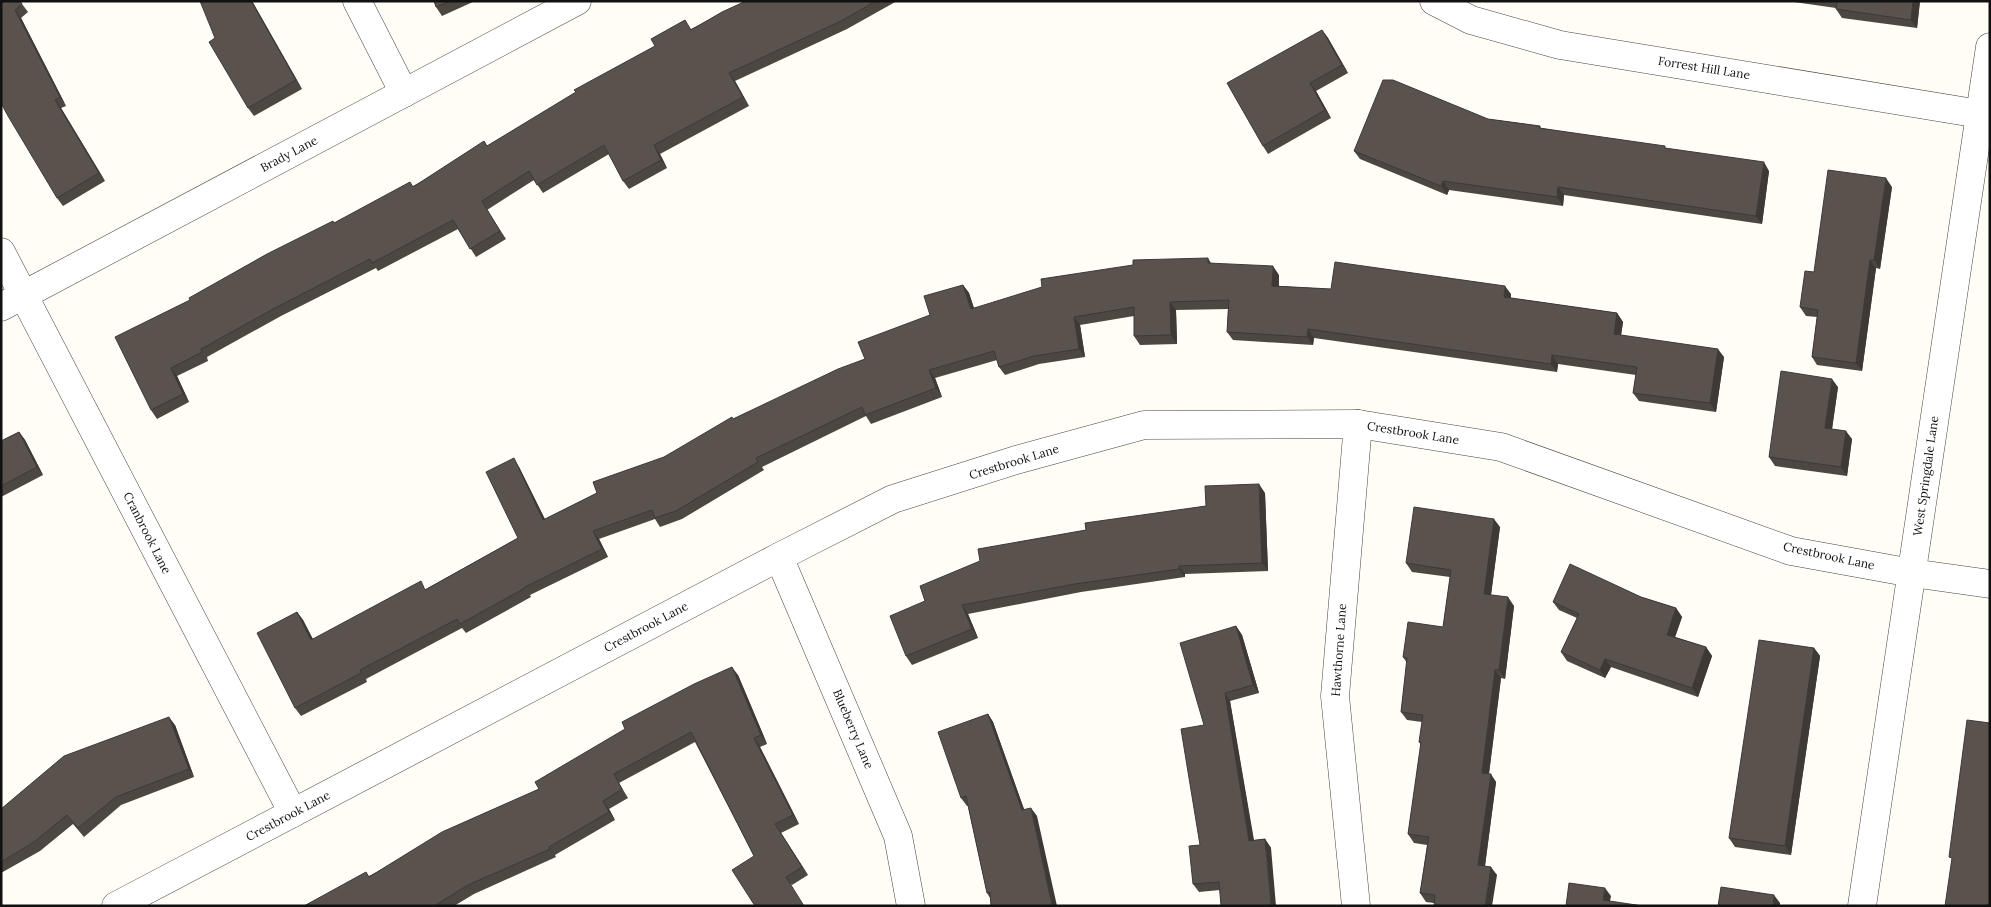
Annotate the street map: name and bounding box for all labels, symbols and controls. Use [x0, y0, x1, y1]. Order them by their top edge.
street label: Forrest Hill Lane [1657, 53, 1752, 82]
street label: Brady Lane [258, 132, 320, 175]
street label: West Springdale Lane [1910, 414, 1941, 537]
street label: Crestbrook Lane [1366, 418, 1461, 447]
street label: Crestbrook Lane [967, 441, 1061, 482]
street label: Cranbrook Lane [120, 489, 175, 577]
street label: Crestbrook Lane [1782, 538, 1877, 573]
street label: Crestbrook Lane [601, 598, 691, 655]
street label: Hawthorne Lane [1328, 603, 1349, 697]
street label: Blueberry Lane [830, 687, 877, 771]
street label: Crestbrook Lane [243, 787, 333, 844]

